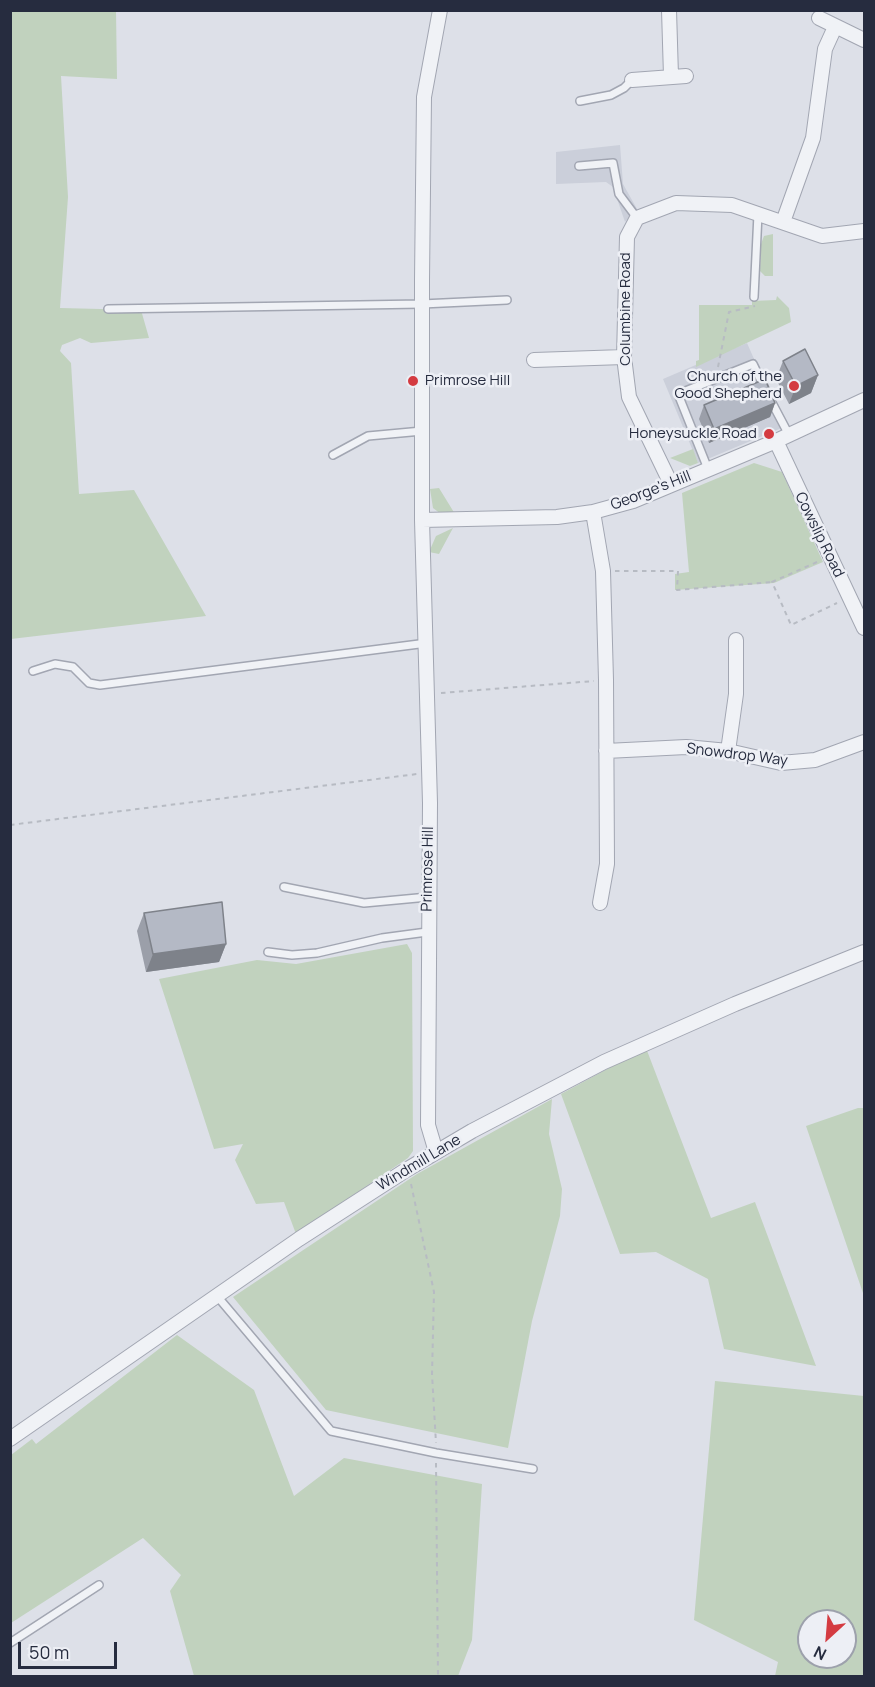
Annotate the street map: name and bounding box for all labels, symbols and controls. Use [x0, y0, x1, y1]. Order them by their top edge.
street label: Columbine Road [617, 252, 635, 366]
place label: Church of the Good Shepherd [674, 368, 782, 403]
place label: Primrose Hill [425, 372, 510, 390]
marker: Primrose Hill [406, 374, 420, 388]
marker: Church of the Good Shepherd [787, 379, 801, 393]
place label: Honeysuckle Road [629, 425, 757, 443]
marker: Honeysuckle Road [762, 427, 776, 441]
street label: George's Hill [608, 467, 694, 515]
street label: Cowslip Road [791, 489, 847, 581]
street label: Snowdrop Way [685, 740, 789, 770]
street label: Primrose Hill [418, 826, 438, 912]
street label: Windmill Lane [374, 1131, 464, 1195]
north arrow [797, 1609, 857, 1669]
scale bar [21, 1630, 120, 1668]
text: 50 m [29, 1640, 69, 1664]
text: N [810, 1641, 830, 1666]

